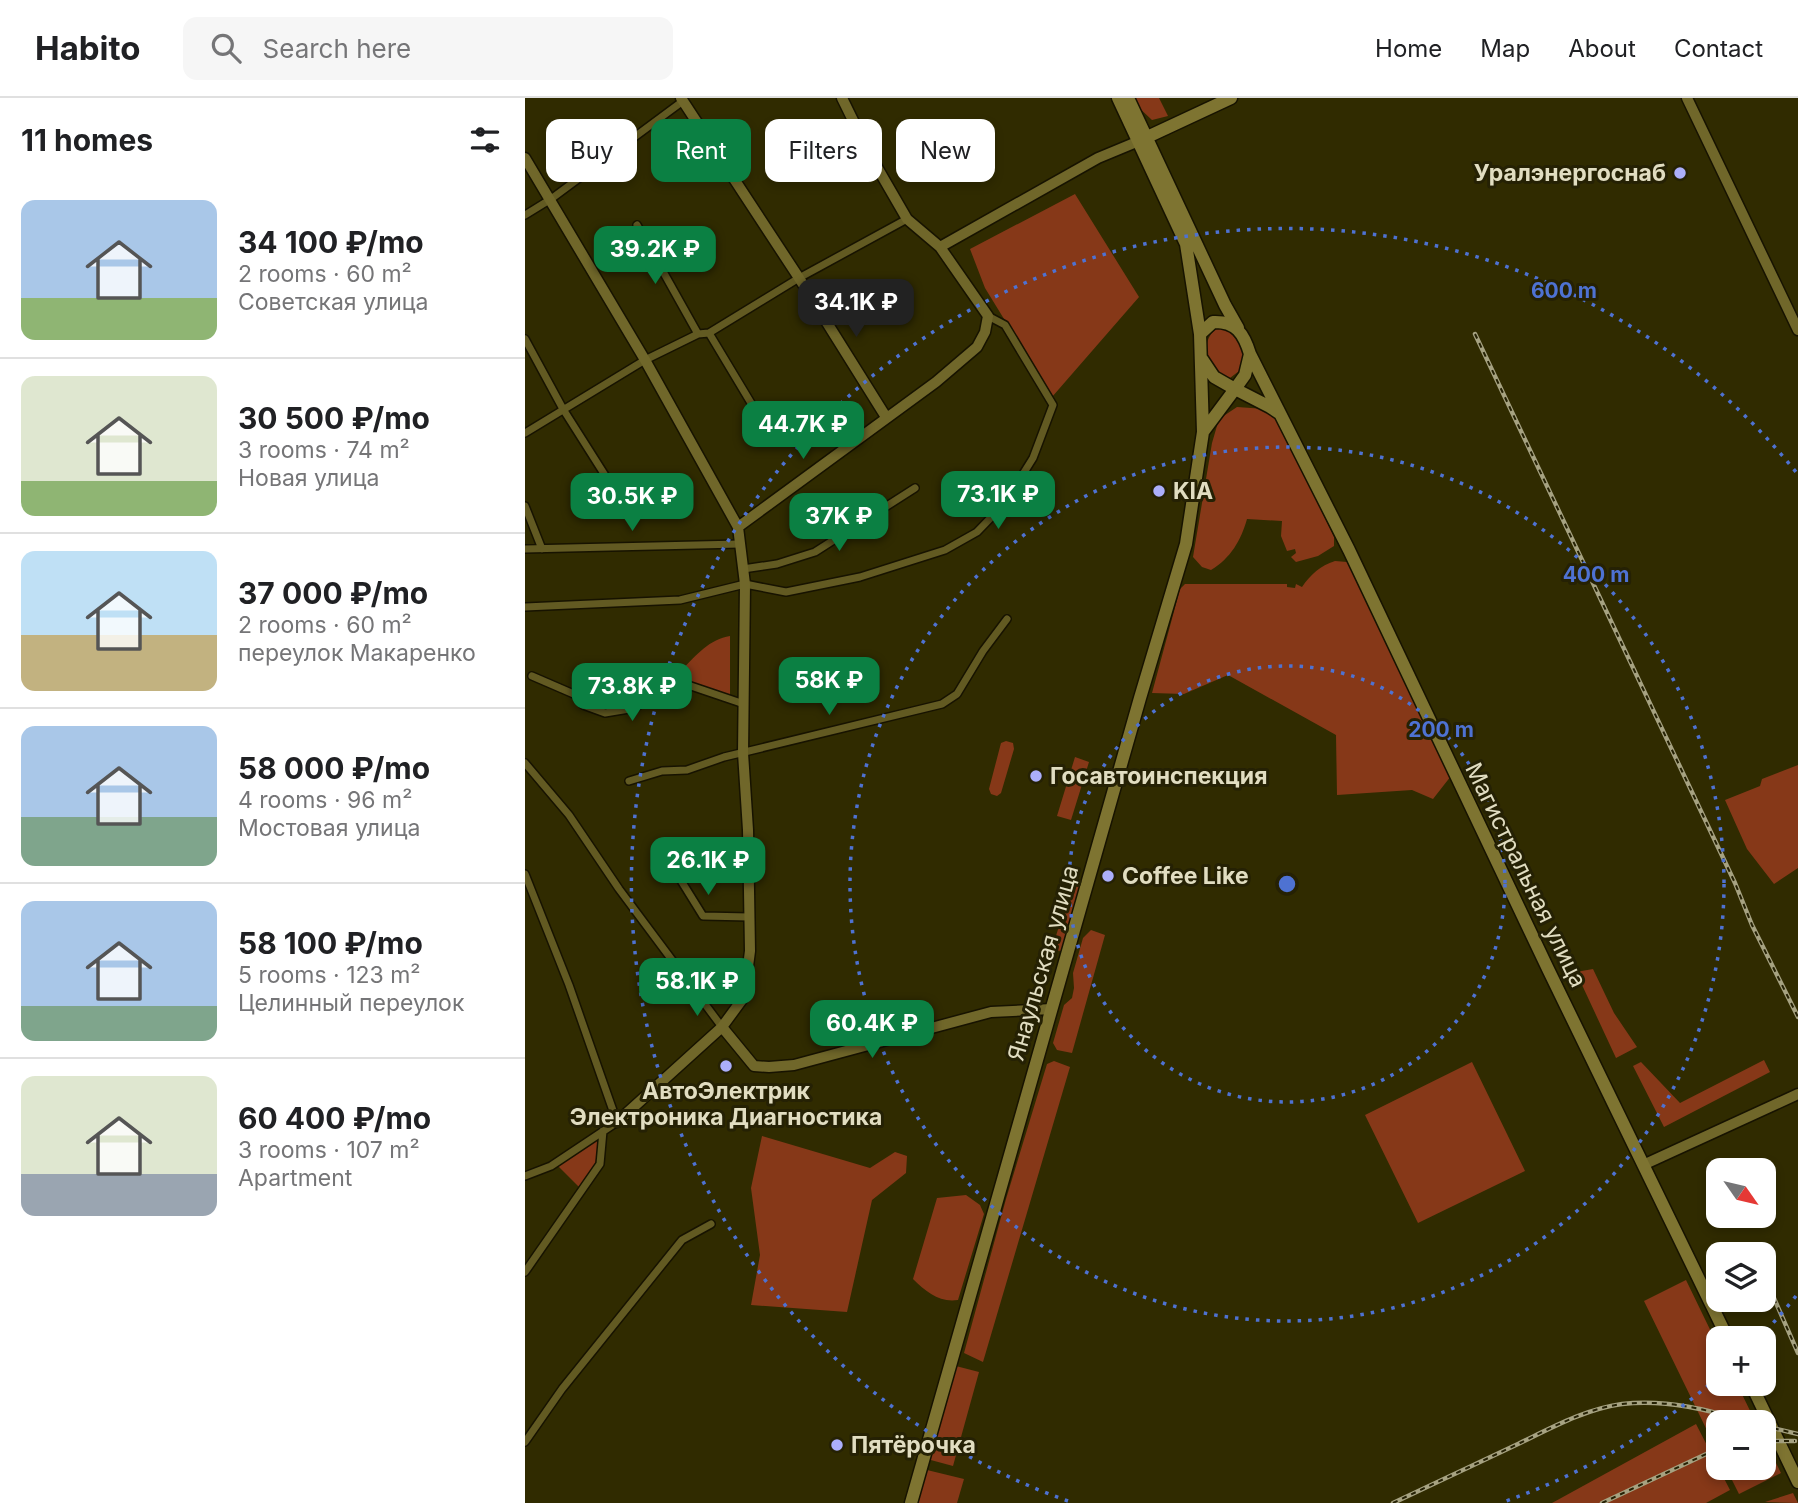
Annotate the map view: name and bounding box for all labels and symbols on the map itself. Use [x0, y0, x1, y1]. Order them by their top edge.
place label: Уралэнергоснаб [1474, 159, 1666, 187]
marker: Уралэнергоснаб [1672, 165, 1688, 181]
pin: 39.2K ₽ [590, 226, 720, 286]
text: 600 m [1531, 278, 1597, 303]
pin: 34.1K ₽ [791, 280, 921, 339]
pin: 44.7K ₽ [738, 402, 868, 461]
pin: 73.1K ₽ [933, 472, 1063, 531]
pin: 30.5K ₽ [567, 474, 697, 533]
place label: KIA [1173, 477, 1213, 505]
marker: KIA [1151, 483, 1167, 499]
pin: 37K ₽ [790, 494, 888, 553]
text: 400 m [1563, 562, 1629, 587]
pin: 58K ₽ [780, 658, 878, 717]
pin: 73.8K ₽ [567, 664, 697, 723]
text: 200 m [1408, 717, 1474, 742]
street label: Магистральная улица [1459, 758, 1593, 992]
place label: Госавтоинспекция [1050, 762, 1267, 790]
marker: Госавтоинспекция [1028, 768, 1044, 784]
pin: 26.1K ₽ [643, 838, 773, 897]
street label: Янаульская улица [1002, 862, 1084, 1064]
place label: Coffee Like [1122, 862, 1249, 890]
marker: Coffee Like [1100, 868, 1116, 884]
centre of rings [1275, 872, 1299, 896]
pin: 58.1K ₽ [632, 958, 762, 1018]
pin: 60.4K ₽ [807, 1000, 937, 1060]
marker: АвтоЭлектрик Электроника Диагностика [718, 1058, 734, 1074]
place label: АвтоЭлектрик Электроника Диагностика [570, 1077, 882, 1131]
north arrow [1706, 1158, 1776, 1228]
place label: Пятёрочка [851, 1431, 976, 1459]
marker: Пятёрочка [829, 1437, 845, 1453]

